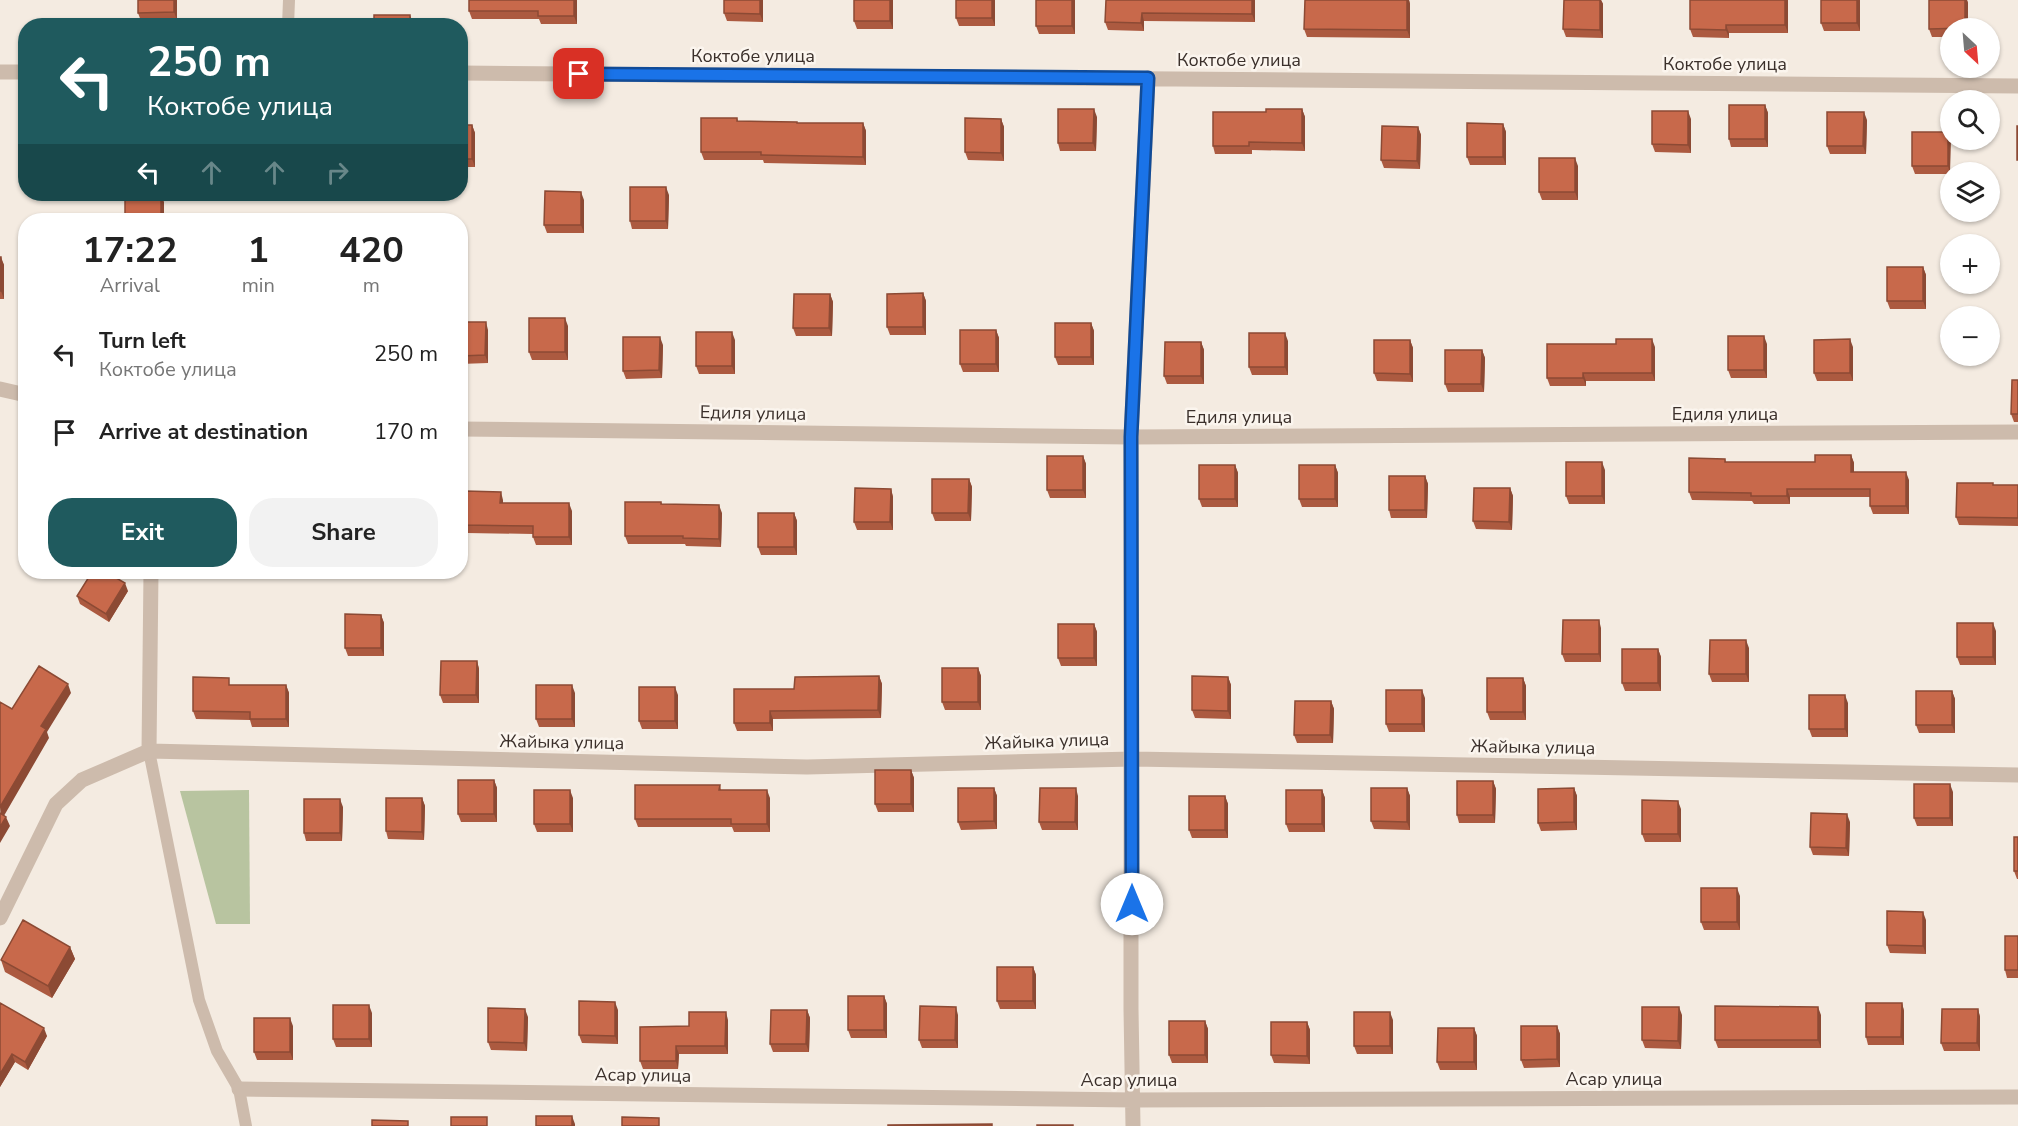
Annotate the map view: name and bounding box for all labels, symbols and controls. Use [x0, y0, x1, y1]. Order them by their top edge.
north arrow [1940, 18, 2000, 78]
map controls [1940, 18, 2000, 366]
text: 250 m [147, 34, 271, 91]
icon: left [48, 42, 126, 120]
street label: Коктобе улица [691, 44, 815, 68]
pin [553, 48, 604, 99]
street label: Коктобе улица [1177, 48, 1301, 72]
street label: Коктобе улица [1663, 52, 1787, 76]
icon: arrive [562, 57, 595, 90]
text: Коктобе улица [147, 88, 333, 125]
button: search [1940, 90, 2000, 150]
icon: left [132, 156, 165, 189]
icon: ahead [195, 156, 228, 189]
icon: ahead [258, 156, 291, 189]
icon: right [321, 156, 354, 189]
button: layers [1940, 162, 2000, 222]
text: 17:22 [82, 226, 178, 275]
text: 1 [247, 226, 269, 275]
text: 420 [339, 226, 404, 275]
button: + [1940, 234, 2000, 294]
text: Arrival [100, 272, 160, 299]
text: min [242, 272, 275, 299]
text: m [363, 272, 380, 299]
button: − [1940, 306, 2000, 366]
text: Turn left [99, 326, 186, 356]
icon: left [48, 338, 81, 371]
text: 250 m [374, 339, 438, 369]
text: Коктобе улица [99, 356, 237, 383]
street label: Едиля улица [700, 400, 806, 426]
street label: Едиля улица [1672, 402, 1778, 426]
street label: Едиля улица [1186, 405, 1292, 429]
icon: arrive [48, 416, 81, 449]
text: Arrive at destination [99, 417, 308, 447]
text: 170 m [374, 417, 438, 447]
button: Exit [48, 498, 237, 567]
button: Share [249, 498, 438, 567]
street label: Жайыка улица [984, 727, 1110, 755]
street label: Жайыка улица [499, 729, 625, 755]
street label: Жайыка улица [1470, 734, 1596, 760]
position arrow [1100, 872, 1164, 936]
street label: Асар улица [594, 1062, 692, 1088]
street label: Асар улица [1566, 1067, 1662, 1091]
street label: Асар улица [1081, 1068, 1177, 1092]

